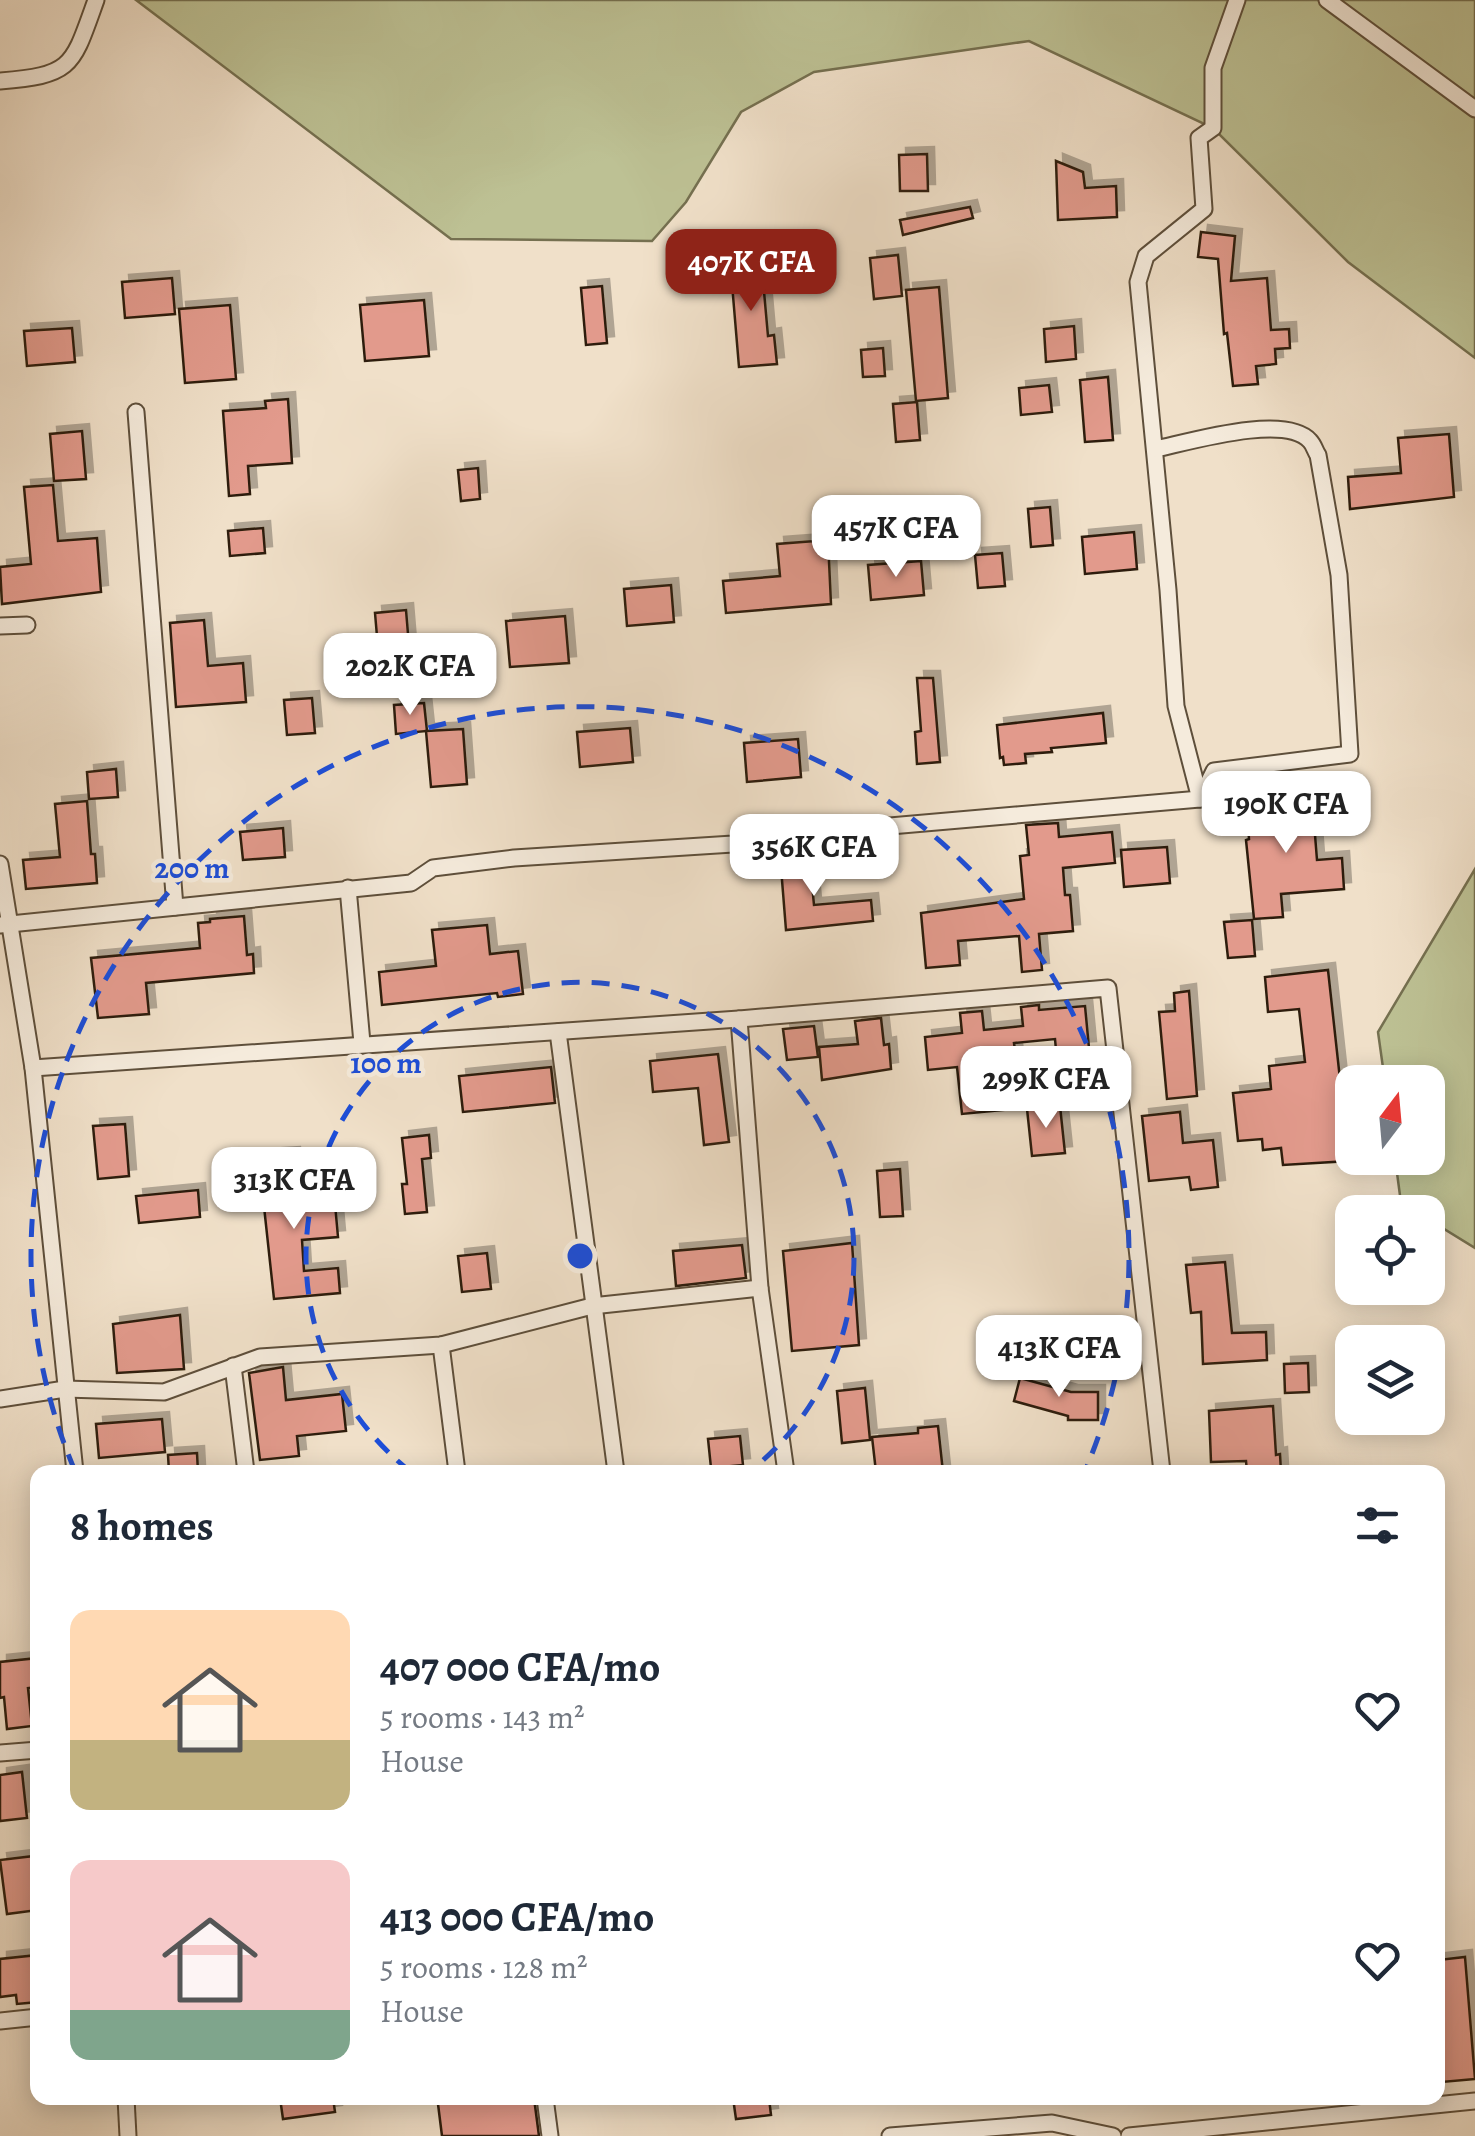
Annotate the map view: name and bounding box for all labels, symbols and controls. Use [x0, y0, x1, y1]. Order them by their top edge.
pin: 407K CFA [648, 229, 854, 314]
text: 407K CFA [688, 239, 814, 283]
pin: 457K CFA [793, 495, 999, 580]
text: 457K CFA [834, 505, 958, 549]
pin: 202K CFA [307, 633, 513, 718]
text: 202K CFA [345, 643, 475, 687]
pin: 190K CFA [1183, 771, 1389, 856]
text: 190K CFA [1224, 781, 1348, 825]
pin: 356K CFA [711, 814, 917, 899]
text: 356K CFA [752, 824, 876, 868]
text: 200 m [154, 848, 230, 888]
text: 100 m [350, 1043, 422, 1083]
pin: 299K CFA [943, 1046, 1149, 1131]
text: 299K CFA [982, 1056, 1110, 1100]
north arrow [1335, 1065, 1445, 1175]
map controls [1335, 1065, 1445, 1435]
pin: 313K CFA [191, 1147, 397, 1232]
text: 313K CFA [233, 1157, 355, 1201]
button: locate [1335, 1195, 1445, 1305]
centre of rings [562, 1238, 598, 1274]
pin: 413K CFA [956, 1315, 1162, 1400]
text: 413K CFA [998, 1325, 1120, 1369]
button: layers [1335, 1325, 1445, 1435]
text: 8 homes [70, 1497, 214, 1554]
icon: filters [1350, 1498, 1405, 1553]
text: 407 000 CFA/mo [380, 1638, 660, 1695]
icon: home [150, 1650, 270, 1770]
icon: heart [1350, 1683, 1405, 1738]
text: 5 rooms · 143 m² [380, 1695, 585, 1739]
text: House [380, 1739, 464, 1783]
text: 413 000 CFA/mo [380, 1888, 654, 1945]
icon: home [150, 1900, 270, 2020]
icon: heart [1350, 1933, 1405, 1988]
text: 5 rooms · 128 m² [380, 1945, 588, 1989]
text: House [380, 1989, 464, 2033]

